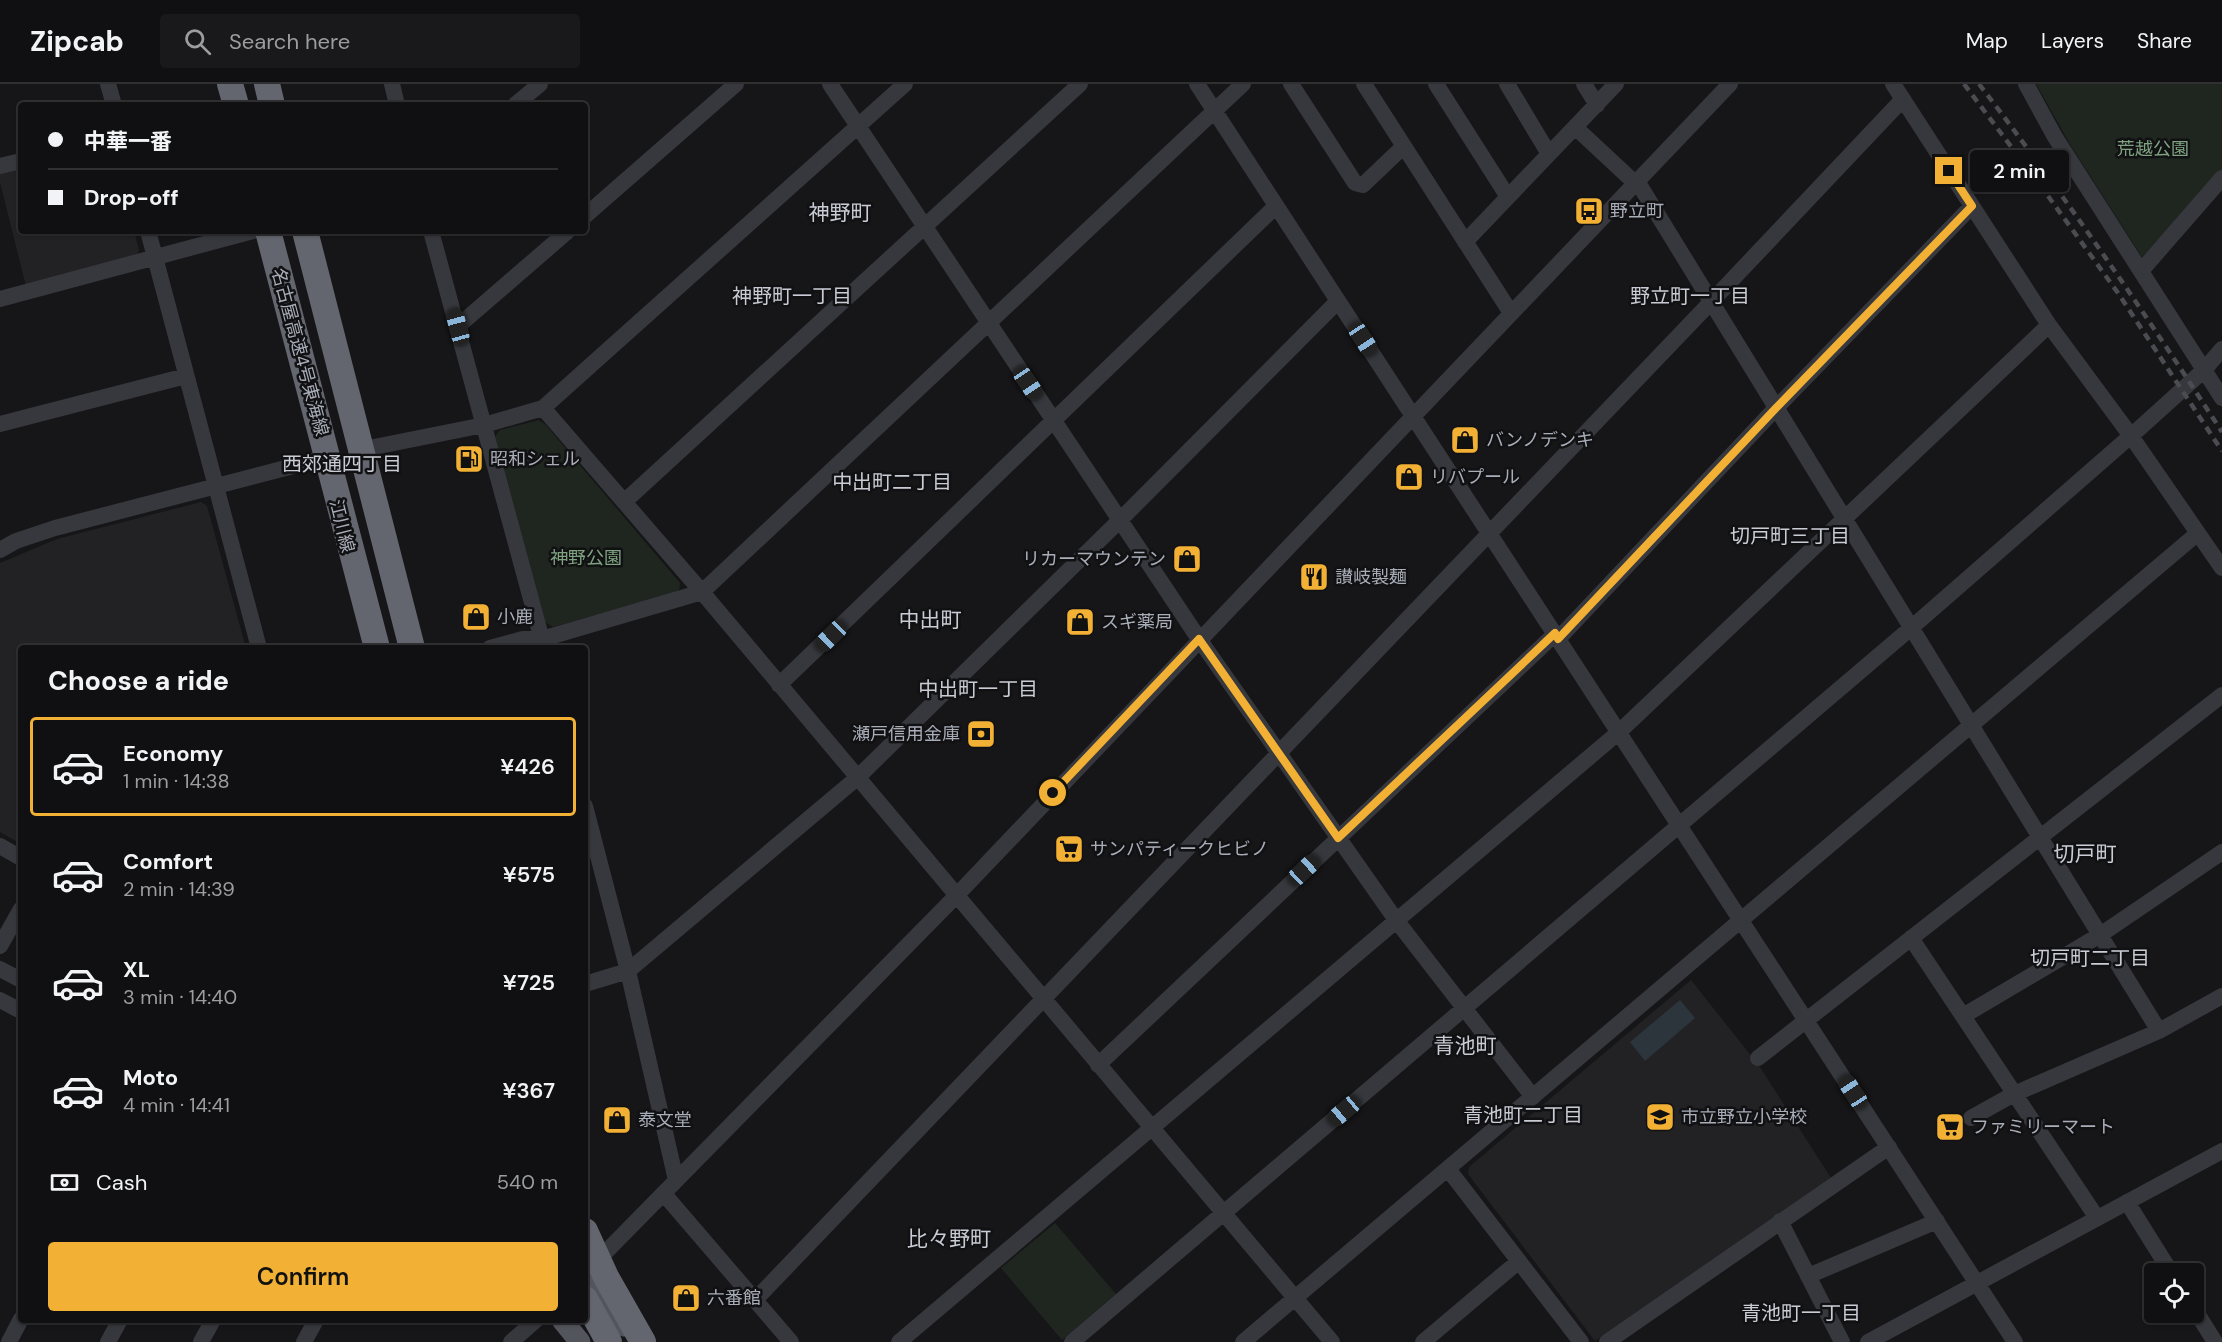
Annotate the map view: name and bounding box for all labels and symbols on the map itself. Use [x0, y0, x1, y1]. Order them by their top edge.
park label: 荒越公園 [2117, 137, 2189, 161]
callout: 2 min [1970, 150, 2069, 192]
route end [1935, 157, 1962, 184]
bus stop icon: 野立町 [1573, 195, 1605, 227]
district label: 神野町 [809, 199, 872, 227]
place label: 野立町 [1610, 199, 1664, 223]
street label: 名古屋高速4号東海線 [266, 265, 334, 439]
district label: 神野町一丁目 [732, 283, 852, 309]
district label: 野立町一丁目 [1630, 283, 1750, 309]
car [445, 307, 471, 347]
car [1346, 319, 1380, 359]
car [1010, 363, 1046, 403]
shop icon: バンノデンキ [1449, 424, 1481, 456]
place label: バンノデンキ [1486, 428, 1594, 452]
fuel station icon: 昭和シェル [453, 443, 485, 475]
place label: 昭和シェル [490, 447, 580, 471]
district label: 西郊通四丁目 [282, 451, 402, 477]
shop icon: リバプール [1393, 461, 1425, 493]
place label: リバプール [1430, 465, 1520, 489]
district label: 中出町二丁目 [832, 469, 952, 495]
street label: 江川線 [324, 497, 360, 555]
district label: 切戸町三丁目 [1730, 523, 1850, 549]
shop icon: リカーマウンテン [1171, 543, 1203, 575]
park label: 神野公園 [550, 546, 622, 570]
place label: リカーマウンテン [1022, 547, 1166, 571]
restaurant icon: 讃岐製麺 [1298, 561, 1330, 593]
place label: 讃岐製麺 [1335, 565, 1407, 589]
shop icon: 小鹿 [460, 601, 492, 633]
place label: 小鹿 [497, 605, 533, 629]
district label: 中出町 [899, 606, 962, 634]
shop icon: スギ薬局 [1064, 606, 1096, 638]
place label: スギ薬局 [1101, 610, 1173, 634]
car [812, 617, 850, 655]
district label: 中出町一丁目 [918, 676, 1038, 702]
bank icon: 瀬戸信用金庫 [965, 718, 997, 750]
place label: 瀬戸信用金庫 [852, 722, 960, 746]
route start [1039, 779, 1066, 806]
supermarket icon: サンパティークヒビノ [1053, 833, 1085, 865]
place label: サンパティークヒビノ [1090, 837, 1269, 861]
district label: 切戸町 [2054, 840, 2117, 868]
car [1285, 851, 1323, 889]
district label: 切戸町二丁目 [2030, 945, 2150, 971]
district label: 青池町 [1434, 1032, 1497, 1060]
car [1836, 1072, 1870, 1112]
car [1324, 1093, 1364, 1129]
school or university icon: 市立野立小学校 [1644, 1101, 1676, 1133]
district label: 青池町二丁目 [1463, 1102, 1583, 1128]
shop icon: 泰文堂 [601, 1104, 633, 1136]
place label: 市立野立小学校 [1681, 1105, 1807, 1129]
place label: 泰文堂 [638, 1108, 692, 1132]
supermarket icon: ファミリーマート [1934, 1111, 1966, 1143]
place label: ファミリーマート [1971, 1115, 2115, 1139]
district label: 比々野町 [907, 1225, 991, 1253]
shop icon: 六番館 [670, 1282, 702, 1314]
place label: 六番館 [707, 1286, 761, 1310]
district label: 青池町一丁目 [1741, 1300, 1861, 1326]

